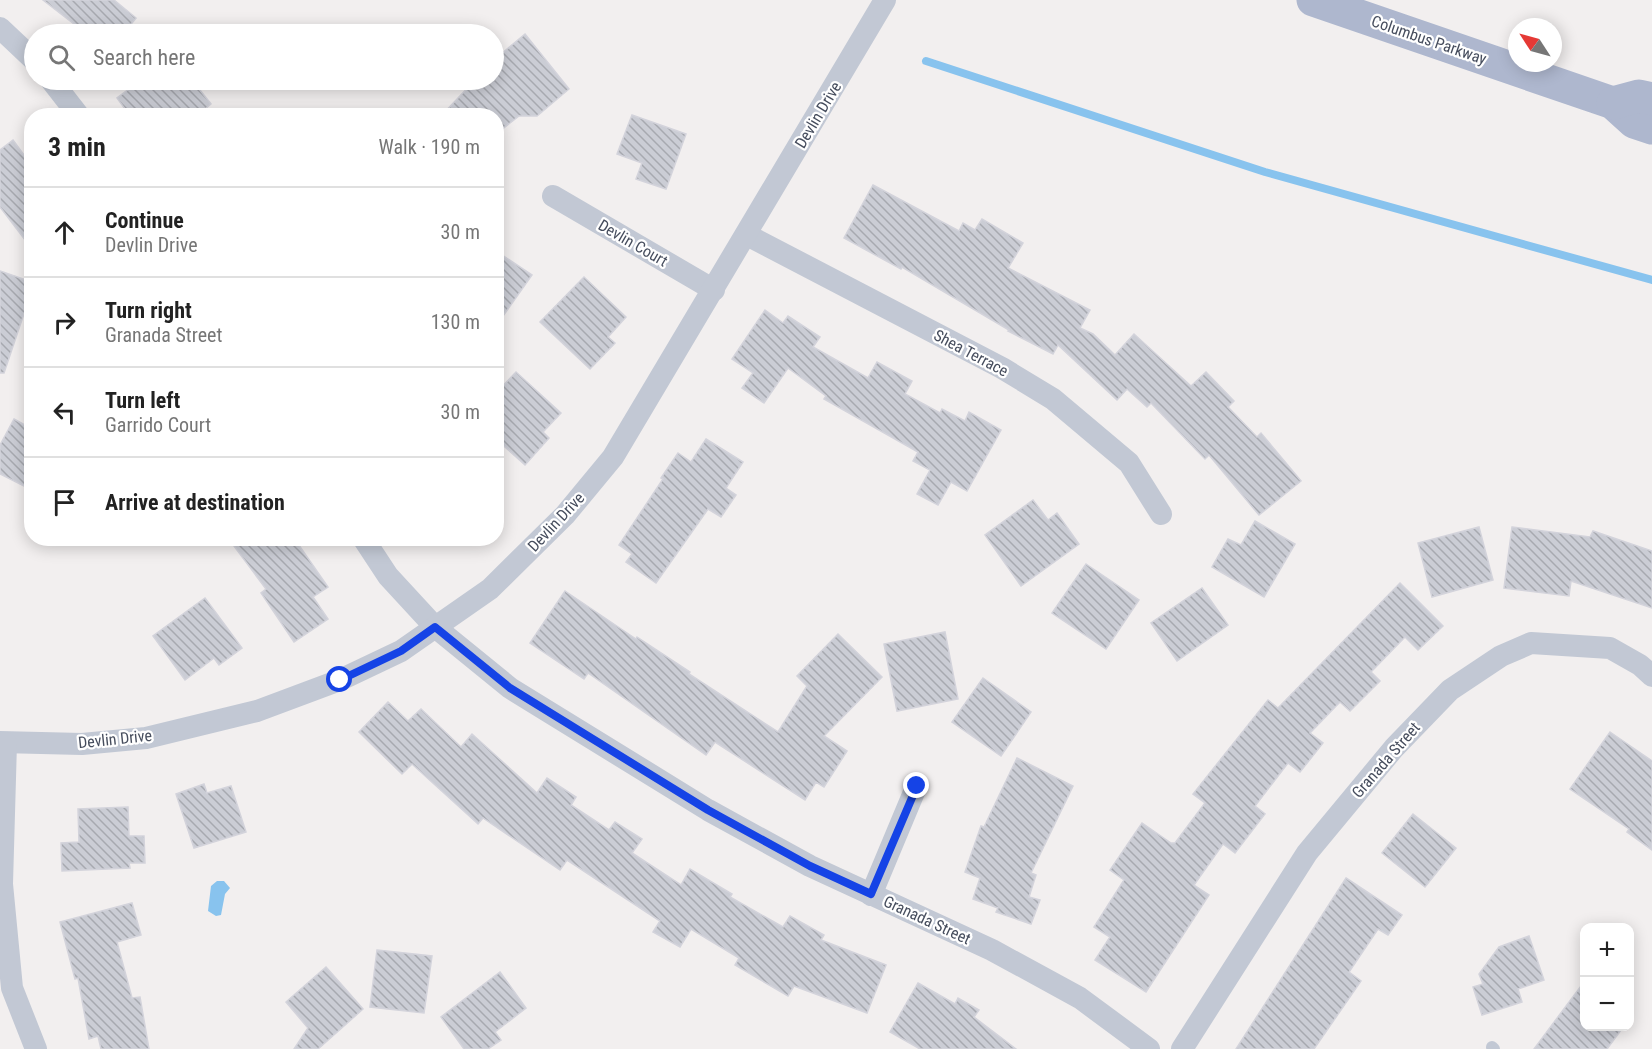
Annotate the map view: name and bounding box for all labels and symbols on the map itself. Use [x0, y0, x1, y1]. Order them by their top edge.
street label: Columbus Parkway [1369, 11, 1489, 69]
north arrow [1508, 18, 1562, 72]
street label: Devlin Drive [791, 78, 845, 152]
street label: Devlin Court [595, 216, 671, 271]
street label: Shea Terrace [931, 325, 1011, 381]
street label: Devlin Drive [524, 488, 588, 556]
route start [326, 666, 352, 692]
street label: Granada Street [1348, 718, 1424, 802]
street label: Devlin Drive [77, 726, 153, 752]
route end [903, 772, 929, 798]
street label: Granada Street [880, 892, 974, 949]

